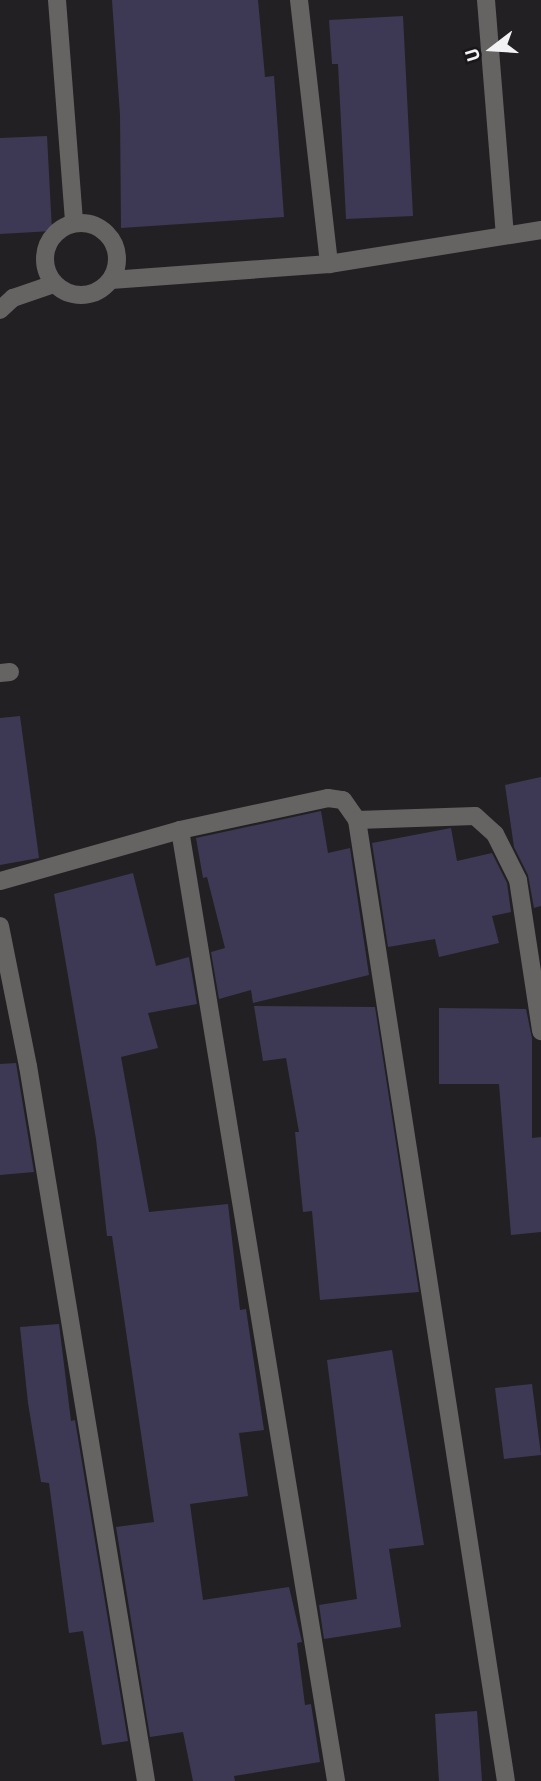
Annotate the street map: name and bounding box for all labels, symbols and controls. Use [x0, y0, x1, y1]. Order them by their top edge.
north arrow [457, 14, 527, 84]
text: U [456, 45, 487, 65]

